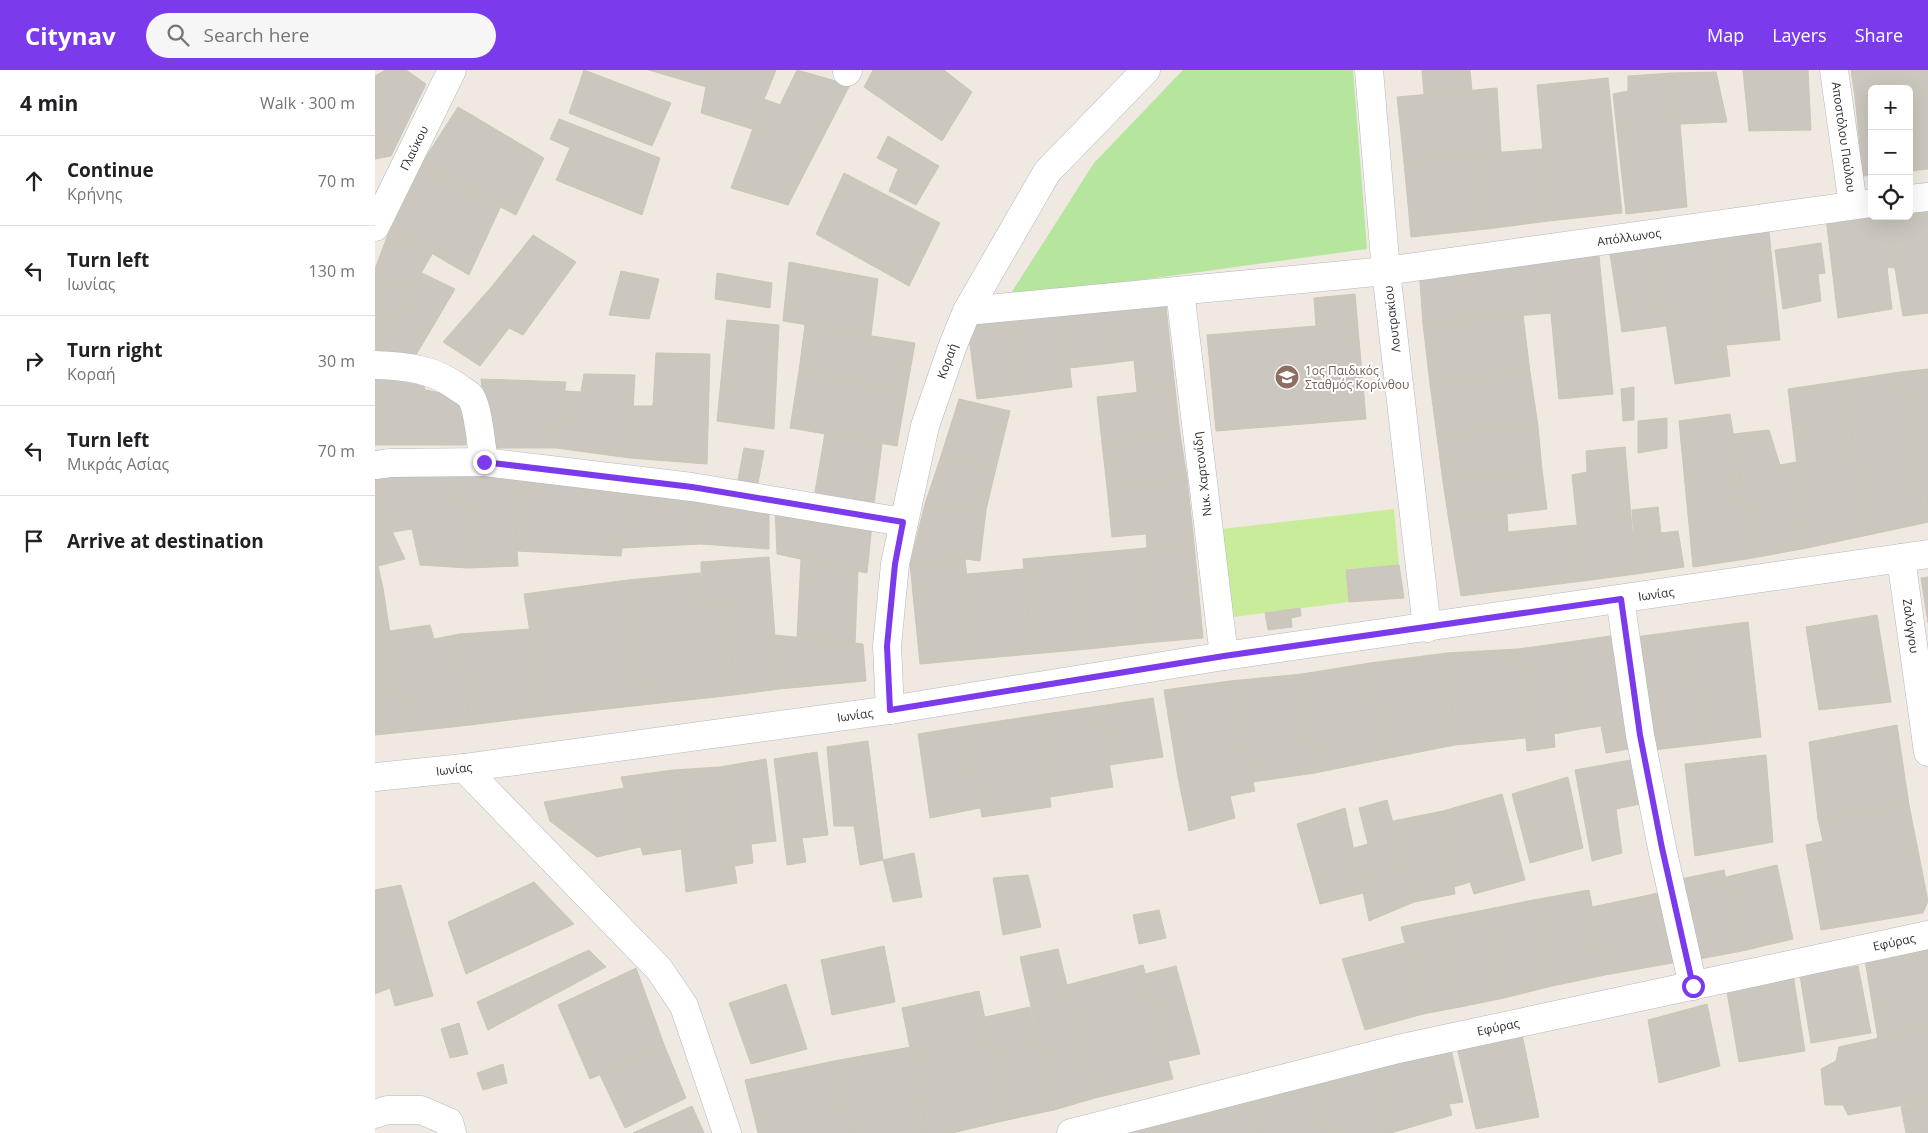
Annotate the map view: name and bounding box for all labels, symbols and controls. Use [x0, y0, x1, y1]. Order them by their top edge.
search box [146, 13, 496, 58]
text: Citynav [25, 19, 116, 52]
icon: search [164, 21, 192, 49]
text: Search here [204, 22, 309, 48]
text: Map [1707, 23, 1744, 47]
text: Layers [1772, 23, 1827, 47]
text: Share [1855, 23, 1903, 47]
street label: Αποστόλου Παύλου [1828, 81, 1860, 193]
map controls [1868, 85, 1913, 220]
button: + [1868, 85, 1913, 130]
text: 4 min [20, 89, 78, 117]
text: Walk · 300 m [260, 92, 355, 114]
street label: Γλαύκου [396, 123, 432, 173]
button: − [1868, 130, 1913, 175]
text: Continue [67, 157, 154, 183]
icon: ahead [20, 167, 48, 195]
text: 70 m [318, 170, 355, 192]
button: locate [1868, 175, 1913, 220]
text: Κρήνης [67, 183, 122, 205]
street label: Απόλλωνος [1596, 224, 1662, 250]
text: Turn left [67, 247, 149, 273]
icon: left [20, 257, 48, 285]
text: 130 m [309, 260, 355, 282]
text: Ιωνίας [67, 273, 115, 295]
street label: Λουτρακίου [1379, 285, 1405, 353]
text: Turn right [67, 337, 162, 363]
street label: Κοραή [933, 341, 961, 381]
icon: right [20, 347, 48, 375]
text: 30 m [318, 350, 355, 372]
place label: 1ος Παιδικός Σταθμός Κορίνθου [1305, 362, 1409, 393]
text: Κοραή [67, 363, 116, 385]
school or university icon: 1ος Παιδικός Σταθμός Κορίνθου [1274, 364, 1300, 390]
text: Turn left [67, 427, 149, 453]
street label: Νικ. Χαρτονίδη [1188, 431, 1216, 517]
icon: left [20, 437, 48, 465]
text: 70 m [318, 440, 355, 462]
route end [473, 451, 496, 474]
text: Μικράς Ασίας [67, 453, 169, 475]
icon: arrive [20, 527, 48, 555]
text: Arrive at destination [67, 528, 264, 554]
street label: Ιωνίας [1637, 583, 1675, 605]
street label: Ζαλόγγου [1899, 598, 1923, 654]
street label: Ιωνίας [836, 704, 874, 726]
street label: Ιωνίας [435, 758, 473, 780]
street label: Εφύρας [1871, 929, 1917, 955]
route start [1682, 975, 1705, 998]
street label: Εφύρας [1475, 1014, 1521, 1040]

